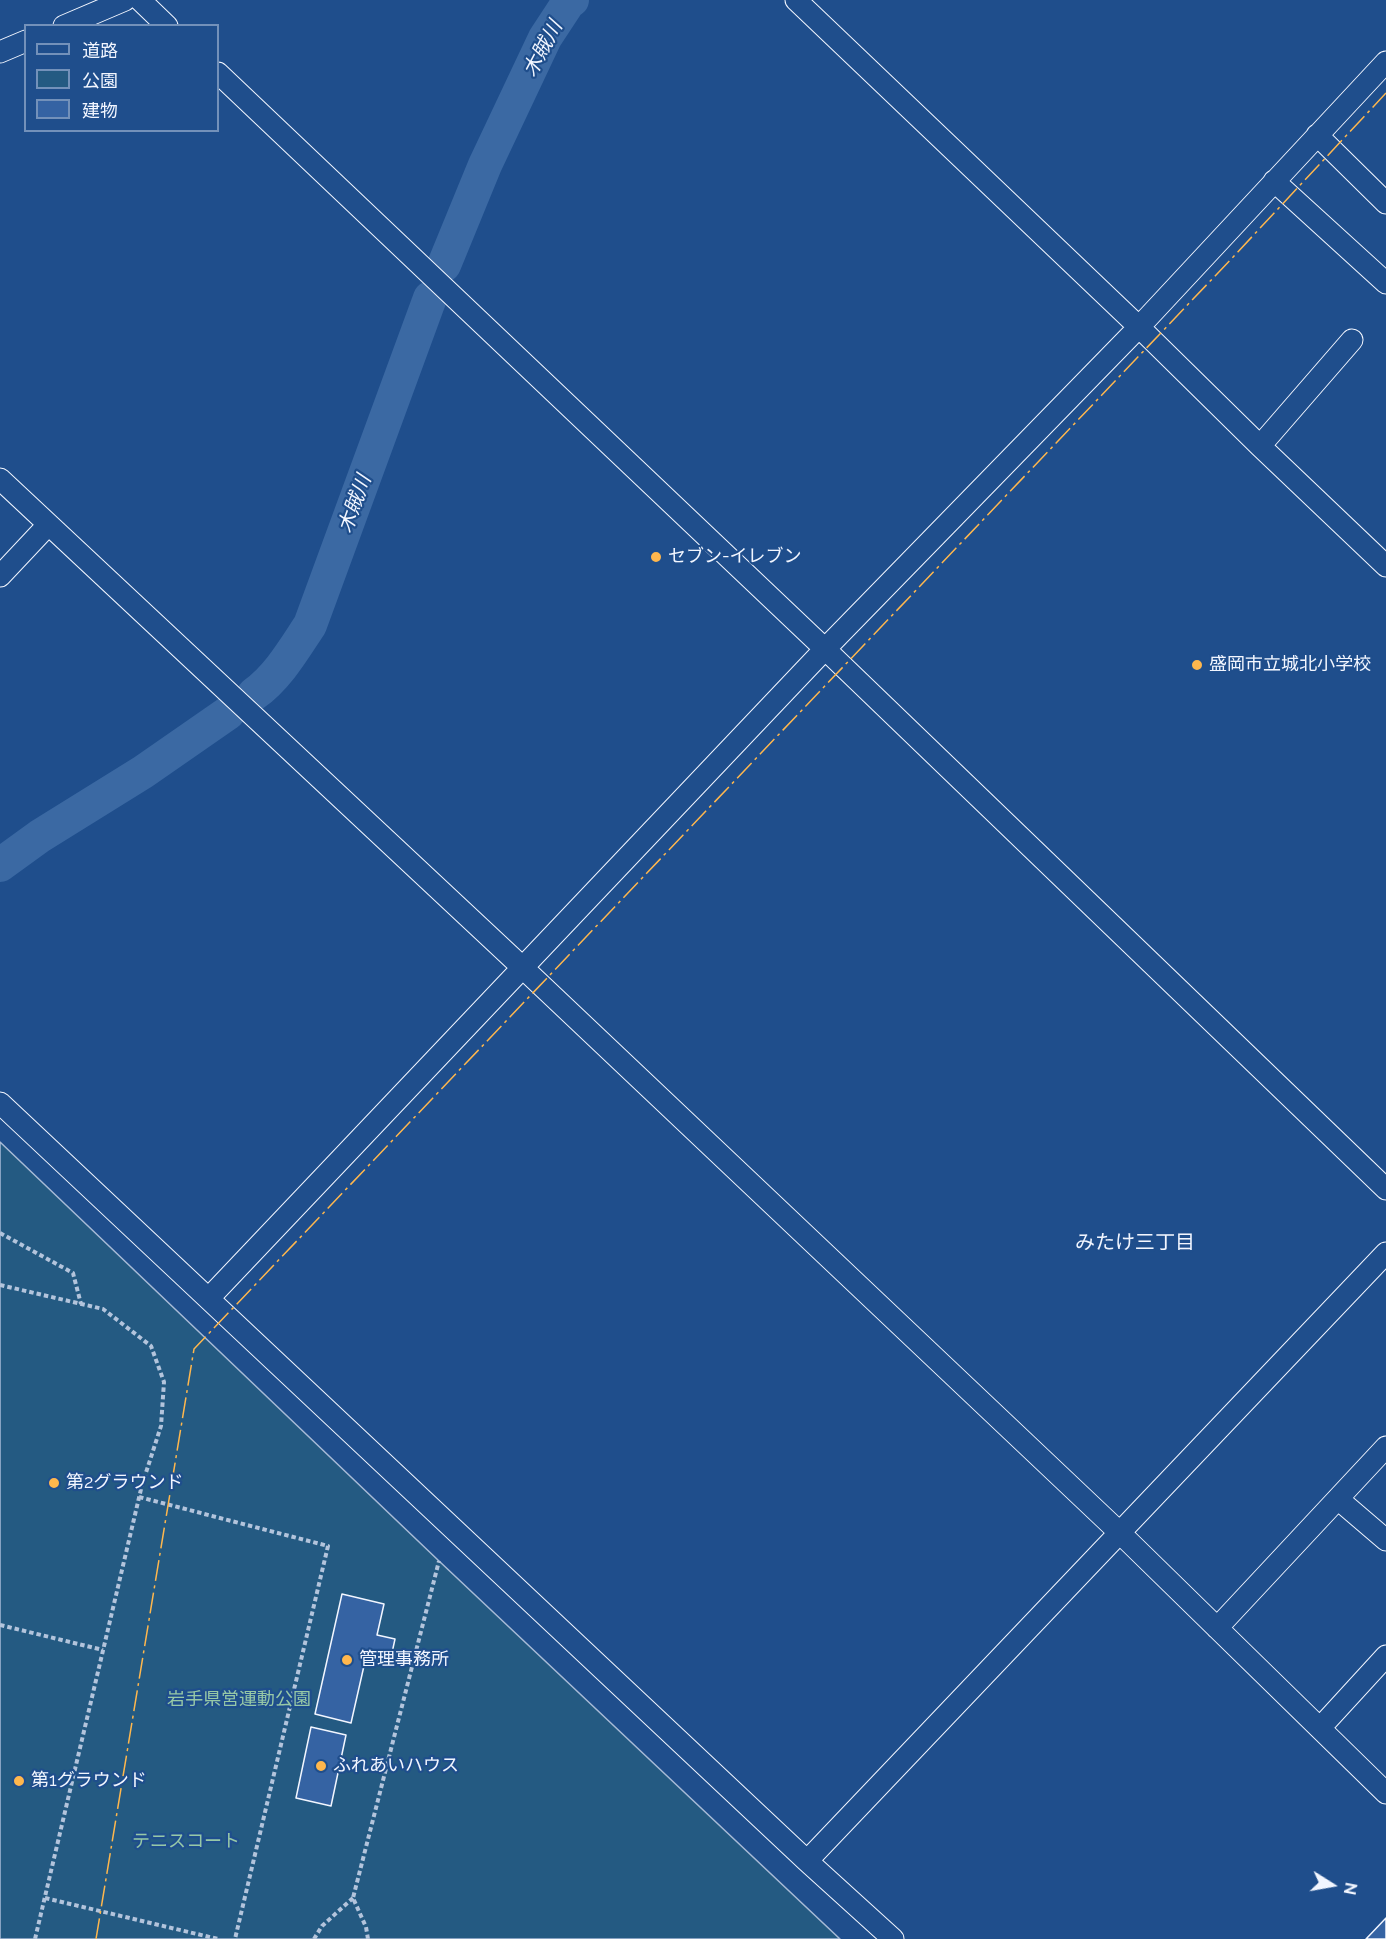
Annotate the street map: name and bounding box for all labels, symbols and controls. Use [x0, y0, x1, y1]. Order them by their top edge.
water label: 木賊川 [518, 17, 568, 81]
legend [24, 24, 219, 132]
text: 道路 [82, 40, 118, 61]
text: 公園 [82, 70, 118, 91]
text: 建物 [82, 100, 118, 121]
water label: 木賊川 [333, 472, 377, 536]
place label: セブン-イレブン [668, 546, 802, 568]
marker: セブン-イレブン [649, 550, 663, 564]
place label: 盛岡市立城北小学校 [1209, 654, 1371, 676]
marker: 盛岡市立城北小学校 [1190, 658, 1204, 672]
district label: みたけ三丁目 [1075, 1231, 1195, 1255]
place label: 第2グラウンド [66, 1472, 183, 1494]
marker: 第2グラウンド [47, 1476, 61, 1490]
place label: 管理事務所 [359, 1649, 449, 1671]
marker: 管理事務所 [340, 1653, 354, 1667]
park label: 岩手県営運動公園 [167, 1689, 311, 1711]
place label: ふれあいハウス [333, 1755, 459, 1777]
marker: ふれあいハウス [314, 1759, 328, 1773]
place label: 第1グラウンド [31, 1770, 147, 1792]
marker: 第1グラウンド [12, 1774, 26, 1788]
park label: テニスコート [132, 1831, 240, 1853]
north arrow [1302, 1855, 1362, 1915]
text: N [1340, 1881, 1361, 1896]

